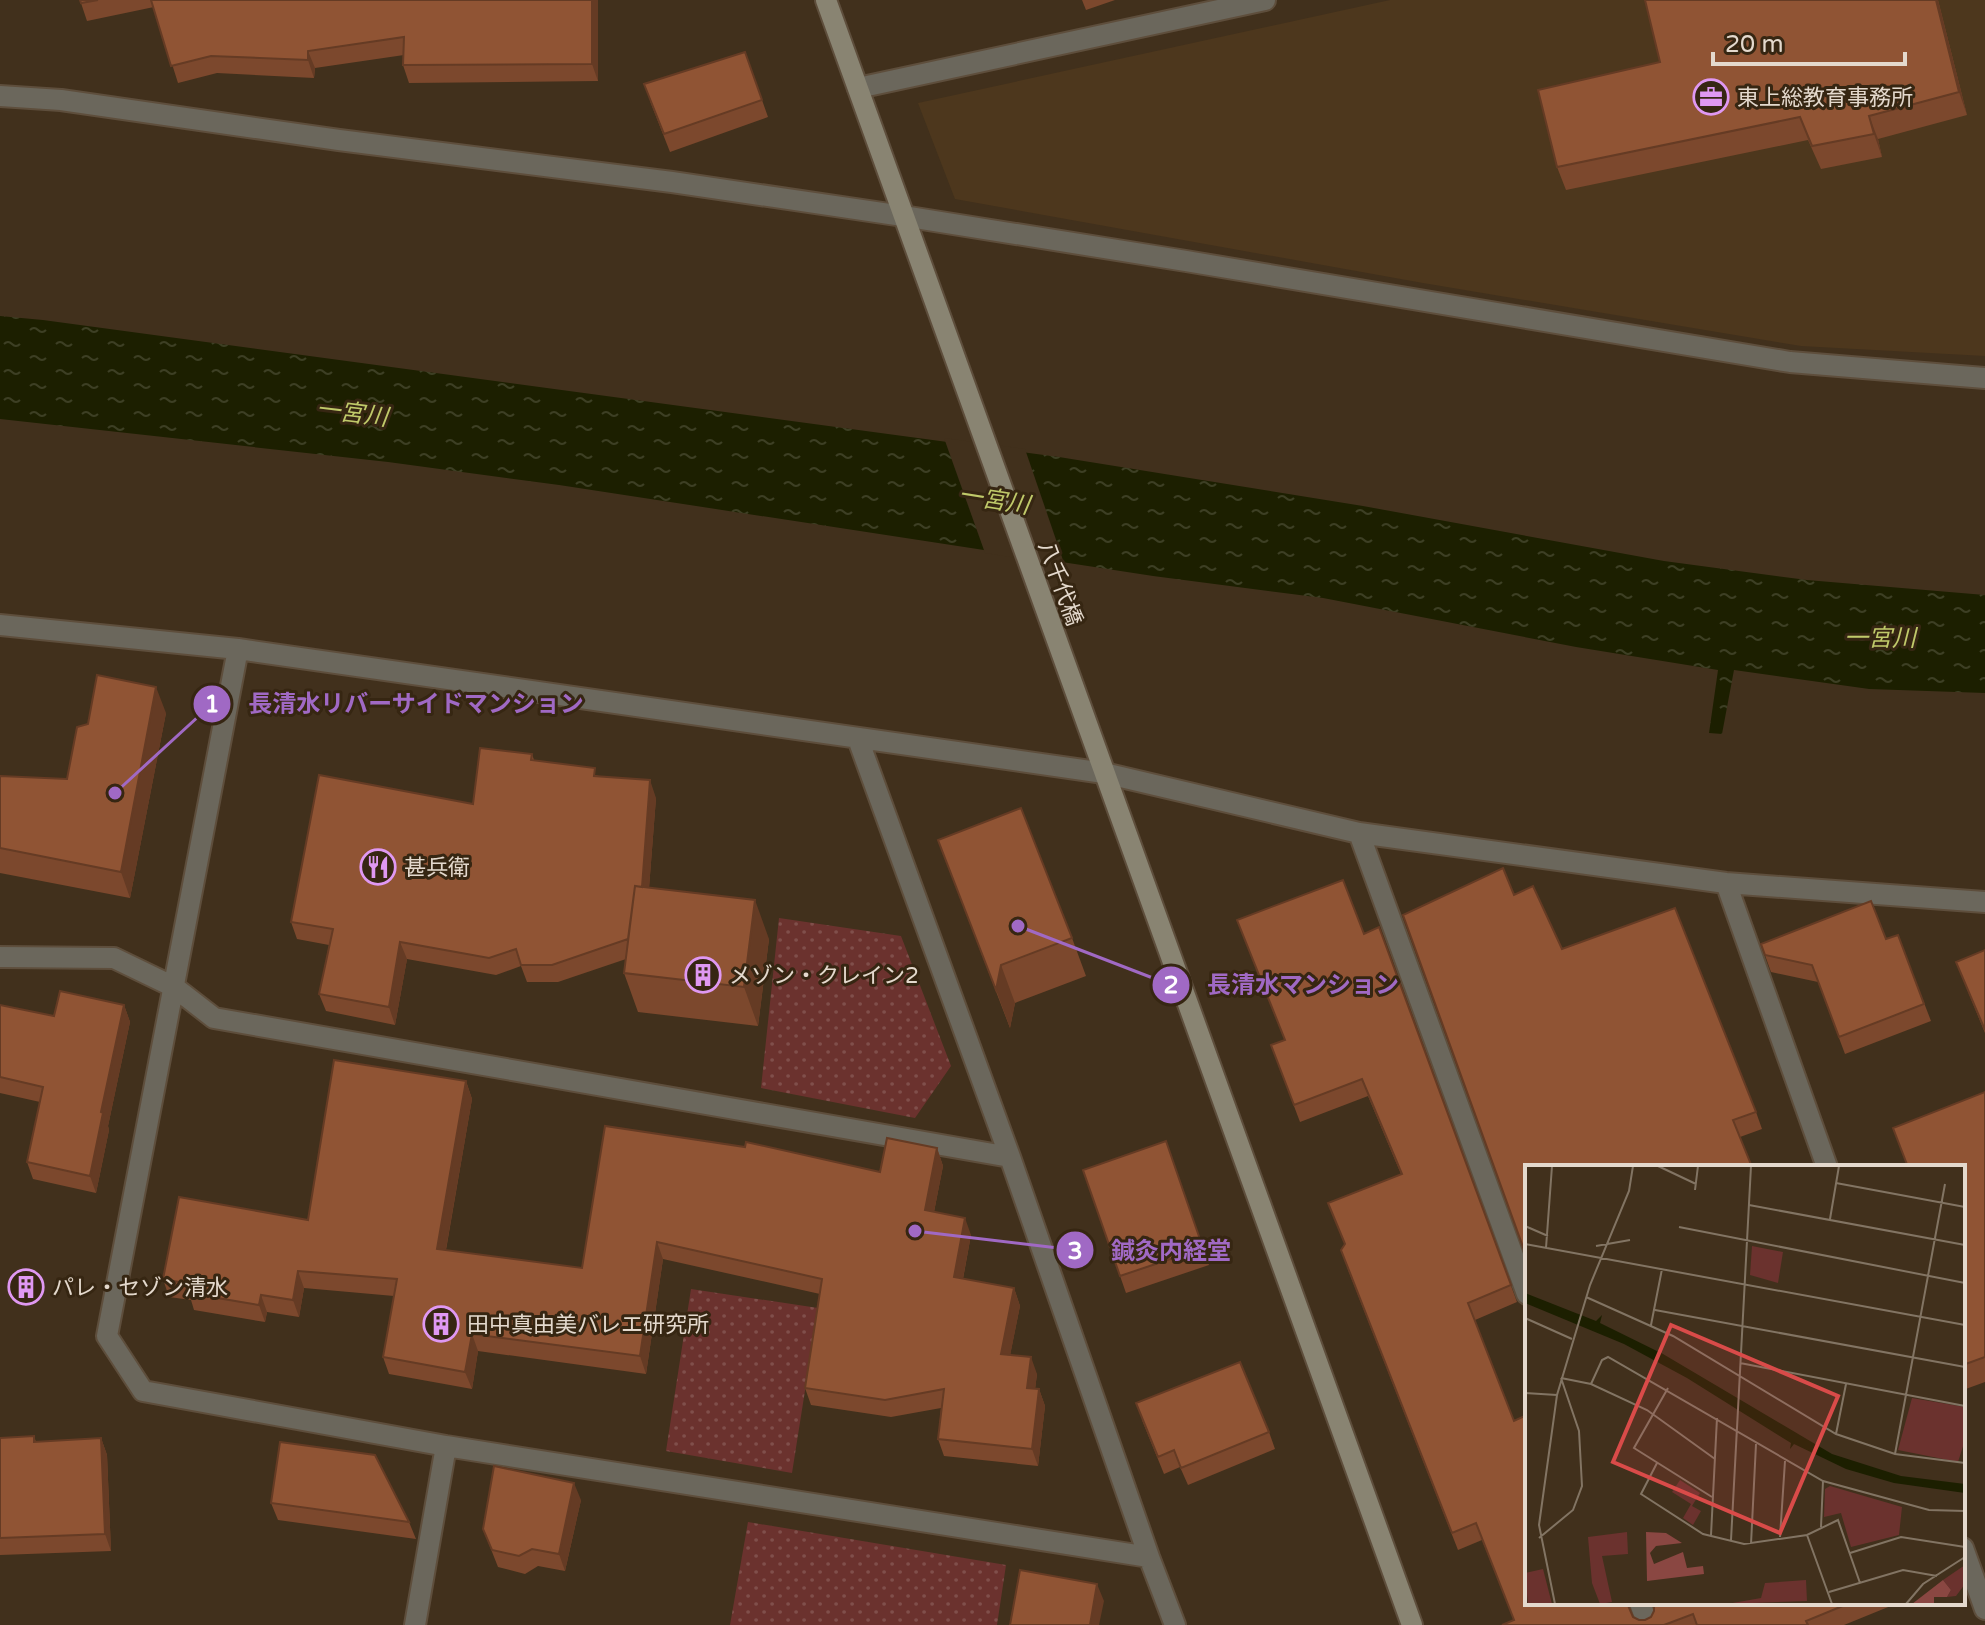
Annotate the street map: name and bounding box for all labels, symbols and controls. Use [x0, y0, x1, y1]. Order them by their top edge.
scale bar [1713, 16, 1905, 66]
text: 20 m [1725, 30, 1783, 59]
office icon: 東上総教育事務所 [1692, 78, 1730, 116]
place label: 東上総教育事務所 [1737, 85, 1913, 111]
water label: 一宮川 [314, 395, 392, 433]
water label: 一宮川 [956, 481, 1035, 521]
street label: 八千代橋 [1033, 538, 1087, 629]
water label: 一宮川 [1844, 624, 1919, 653]
callout: 長清水リバーサイドマンション [192, 680, 600, 728]
text: 1 [204, 690, 220, 719]
text: 長清水リバーサイドマンション [248, 690, 584, 719]
restaurant icon: 甚兵衛 [359, 848, 397, 886]
place label: 甚兵衛 [404, 855, 470, 881]
building icon: メゾン・クレイン2 [684, 956, 722, 994]
callout: 長清水マンション [1151, 961, 1415, 1009]
place label: メゾン・クレイン2 [729, 963, 919, 989]
text: 2 [1163, 971, 1179, 1000]
text: 長清水マンション [1207, 971, 1399, 1000]
inset map [1525, 1165, 1965, 1605]
callout: 鍼灸内経堂 [1055, 1226, 1247, 1274]
text: 3 [1067, 1237, 1083, 1266]
text: 鍼灸内経堂 [1111, 1237, 1231, 1266]
building icon: パレ・セゾン清水 [7, 1268, 45, 1306]
place label: パレ・セゾン清水 [52, 1275, 228, 1301]
building icon: 田中真由美バレエ研究所 [422, 1305, 460, 1343]
place label: 田中真由美バレエ研究所 [467, 1312, 709, 1338]

